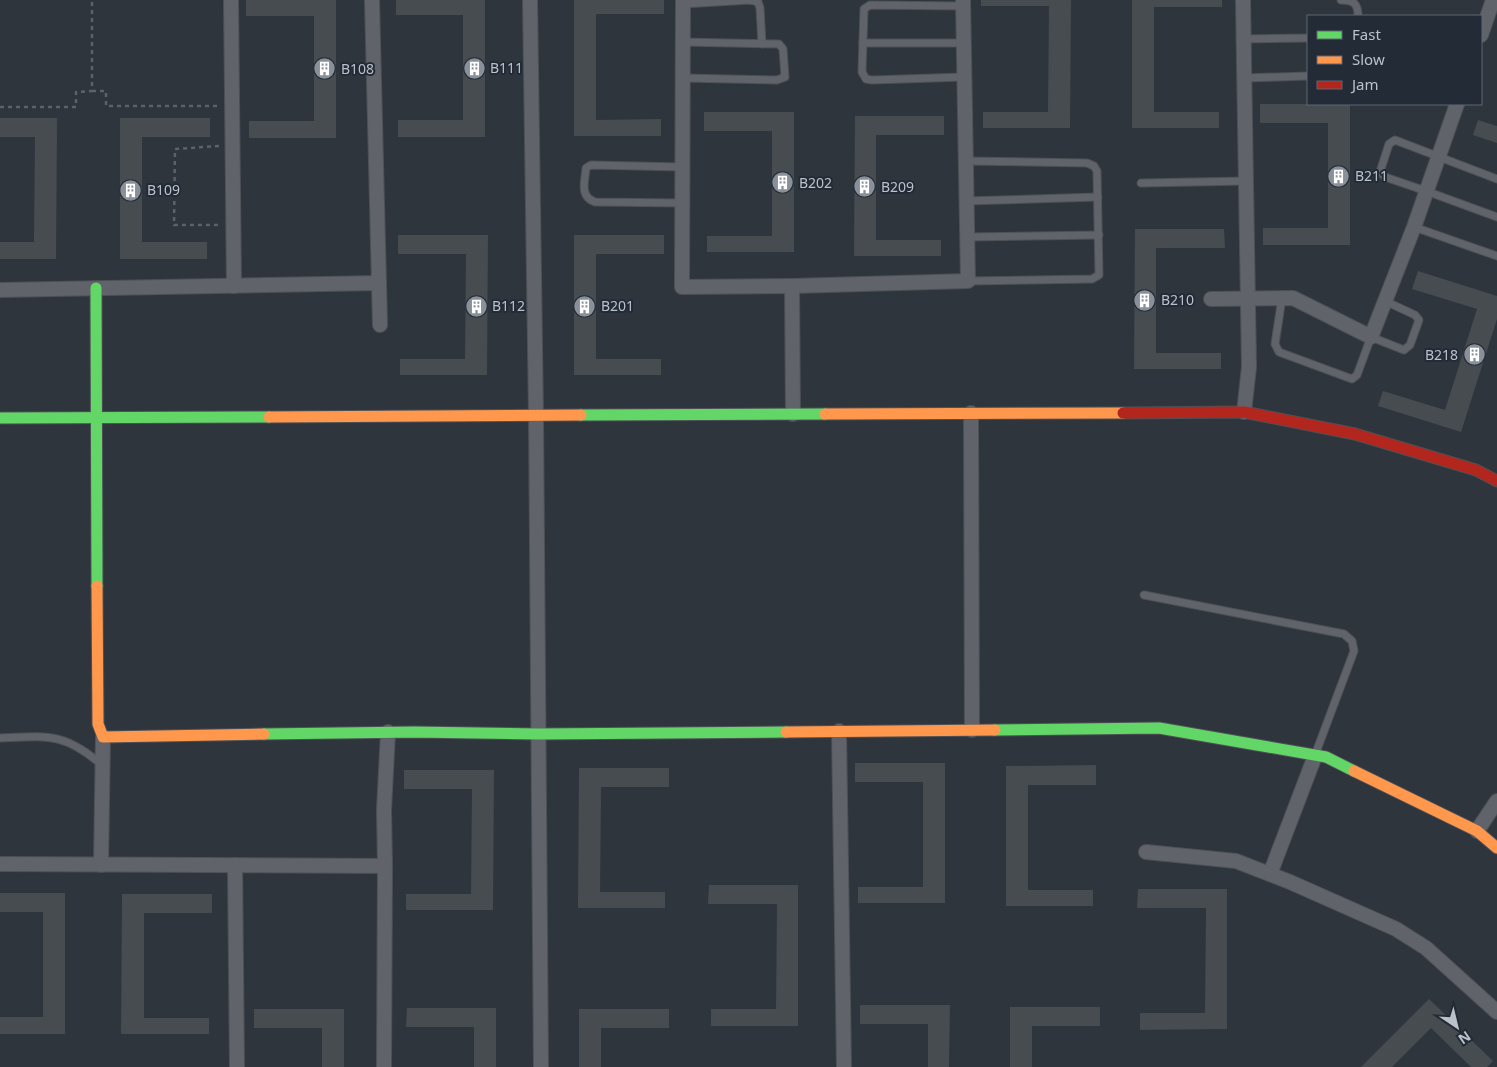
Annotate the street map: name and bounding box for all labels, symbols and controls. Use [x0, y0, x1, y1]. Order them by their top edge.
legend [1307, 15, 1482, 105]
text: Fast [1352, 24, 1381, 44]
text: Slow [1352, 49, 1385, 69]
building icon: B111 [462, 56, 486, 80]
building icon: B108 [313, 57, 337, 81]
place label: B111 [490, 58, 523, 77]
place label: B108 [341, 59, 374, 78]
text: Jam [1350, 74, 1379, 94]
building icon: B211 [1327, 164, 1351, 188]
place label: B211 [1355, 166, 1388, 185]
building icon: B202 [771, 171, 795, 195]
place label: B202 [799, 173, 832, 192]
building icon: B209 [853, 175, 877, 199]
place label: B209 [881, 177, 914, 196]
building icon: B109 [119, 178, 143, 202]
place label: B109 [147, 180, 180, 199]
building icon: B210 [1133, 288, 1157, 312]
place label: B210 [1161, 290, 1194, 309]
building icon: B112 [464, 294, 488, 318]
building icon: B201 [573, 294, 597, 318]
place label: B112 [492, 296, 525, 315]
place label: B201 [601, 296, 634, 315]
building icon: B218 [1462, 343, 1486, 367]
place label: B218 [1425, 345, 1458, 364]
north arrow [1432, 1002, 1482, 1052]
text: N [1455, 1027, 1475, 1049]

